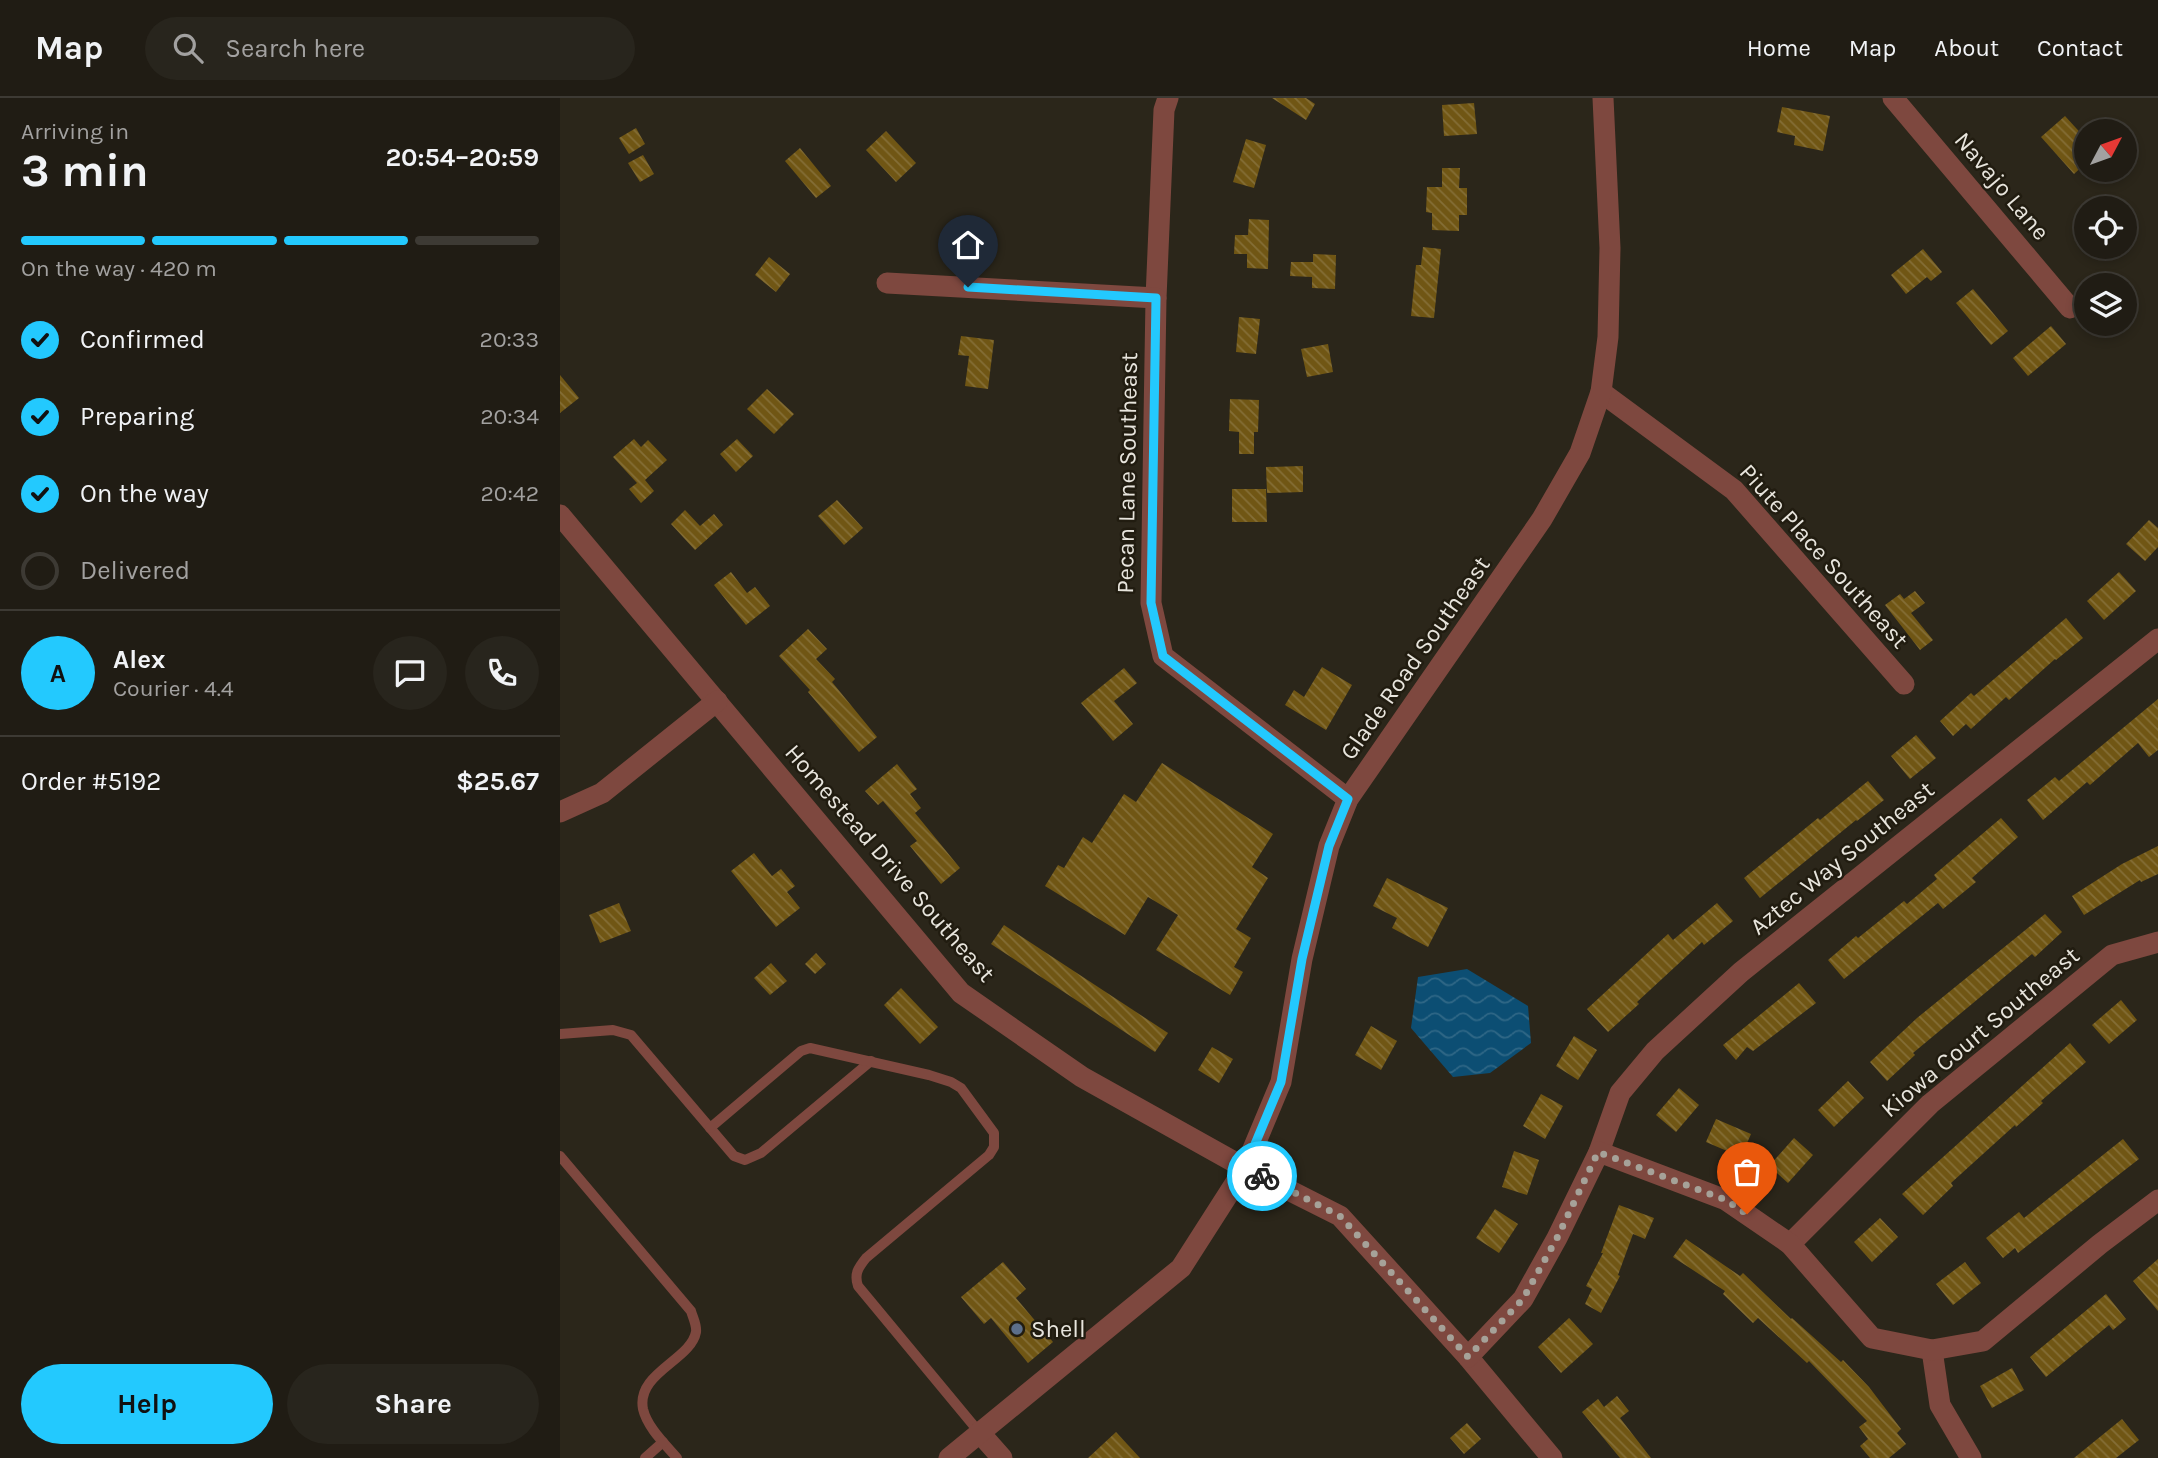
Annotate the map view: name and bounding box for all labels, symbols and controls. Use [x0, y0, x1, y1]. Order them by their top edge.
search box [145, 17, 635, 80]
text: Map [35, 29, 103, 67]
icon: search [169, 29, 207, 67]
text: Search here [225, 33, 365, 64]
text: Home [1747, 34, 1811, 62]
text: Map [1849, 34, 1896, 62]
text: About [1934, 34, 1999, 62]
text: Contact [2037, 34, 2123, 62]
text: Arriving in [21, 118, 129, 145]
north arrow [2074, 119, 2137, 182]
map controls [2074, 119, 2137, 336]
street label: Navajo Lane [1949, 126, 2055, 246]
text: 20:54–20:59 [385, 142, 539, 173]
text: 3 min [21, 144, 149, 198]
button: locate [2074, 196, 2137, 259]
pin [938, 215, 998, 287]
icon: home [949, 226, 987, 264]
text: On the way · 420 m [21, 255, 217, 282]
button: layers [2074, 273, 2137, 336]
icon: check [21, 321, 59, 359]
text: Confirmed [80, 324, 205, 355]
text: 20:33 [480, 326, 539, 353]
street label: Pecan Lane Southeast [1111, 352, 1143, 594]
icon: check [21, 398, 59, 436]
text: Preparing [80, 401, 194, 432]
text: 20:34 [480, 403, 539, 430]
street label: Piute Place Southeast [1734, 458, 1914, 654]
icon: check [21, 475, 59, 513]
text: On the way [80, 478, 209, 509]
text: 20:42 [481, 480, 539, 507]
street label: Glade Road Southeast [1334, 551, 1496, 765]
text: Delivered [80, 555, 190, 586]
button: chat [373, 636, 447, 710]
button: phone [465, 636, 539, 710]
text: Alex [113, 644, 165, 675]
text: A [50, 658, 66, 689]
text: Courier · 4.4 [113, 675, 234, 702]
street label: Homestead Drive Southeast [779, 738, 1001, 988]
text: Order #5192 [21, 766, 161, 797]
text: $25.67 [456, 766, 539, 797]
street label: Aztec Way Southeast [1745, 775, 1939, 941]
street label: Kiowa Court Southeast [1875, 941, 2085, 1123]
courier [1227, 1141, 1297, 1211]
pin [1717, 1142, 1777, 1214]
icon: bag [1728, 1153, 1766, 1191]
icon: bike [1243, 1157, 1281, 1195]
place label: Shell [1031, 1315, 1086, 1343]
marker: Shell [1009, 1321, 1025, 1337]
button: Help [21, 1364, 273, 1444]
button: Share [287, 1364, 539, 1444]

